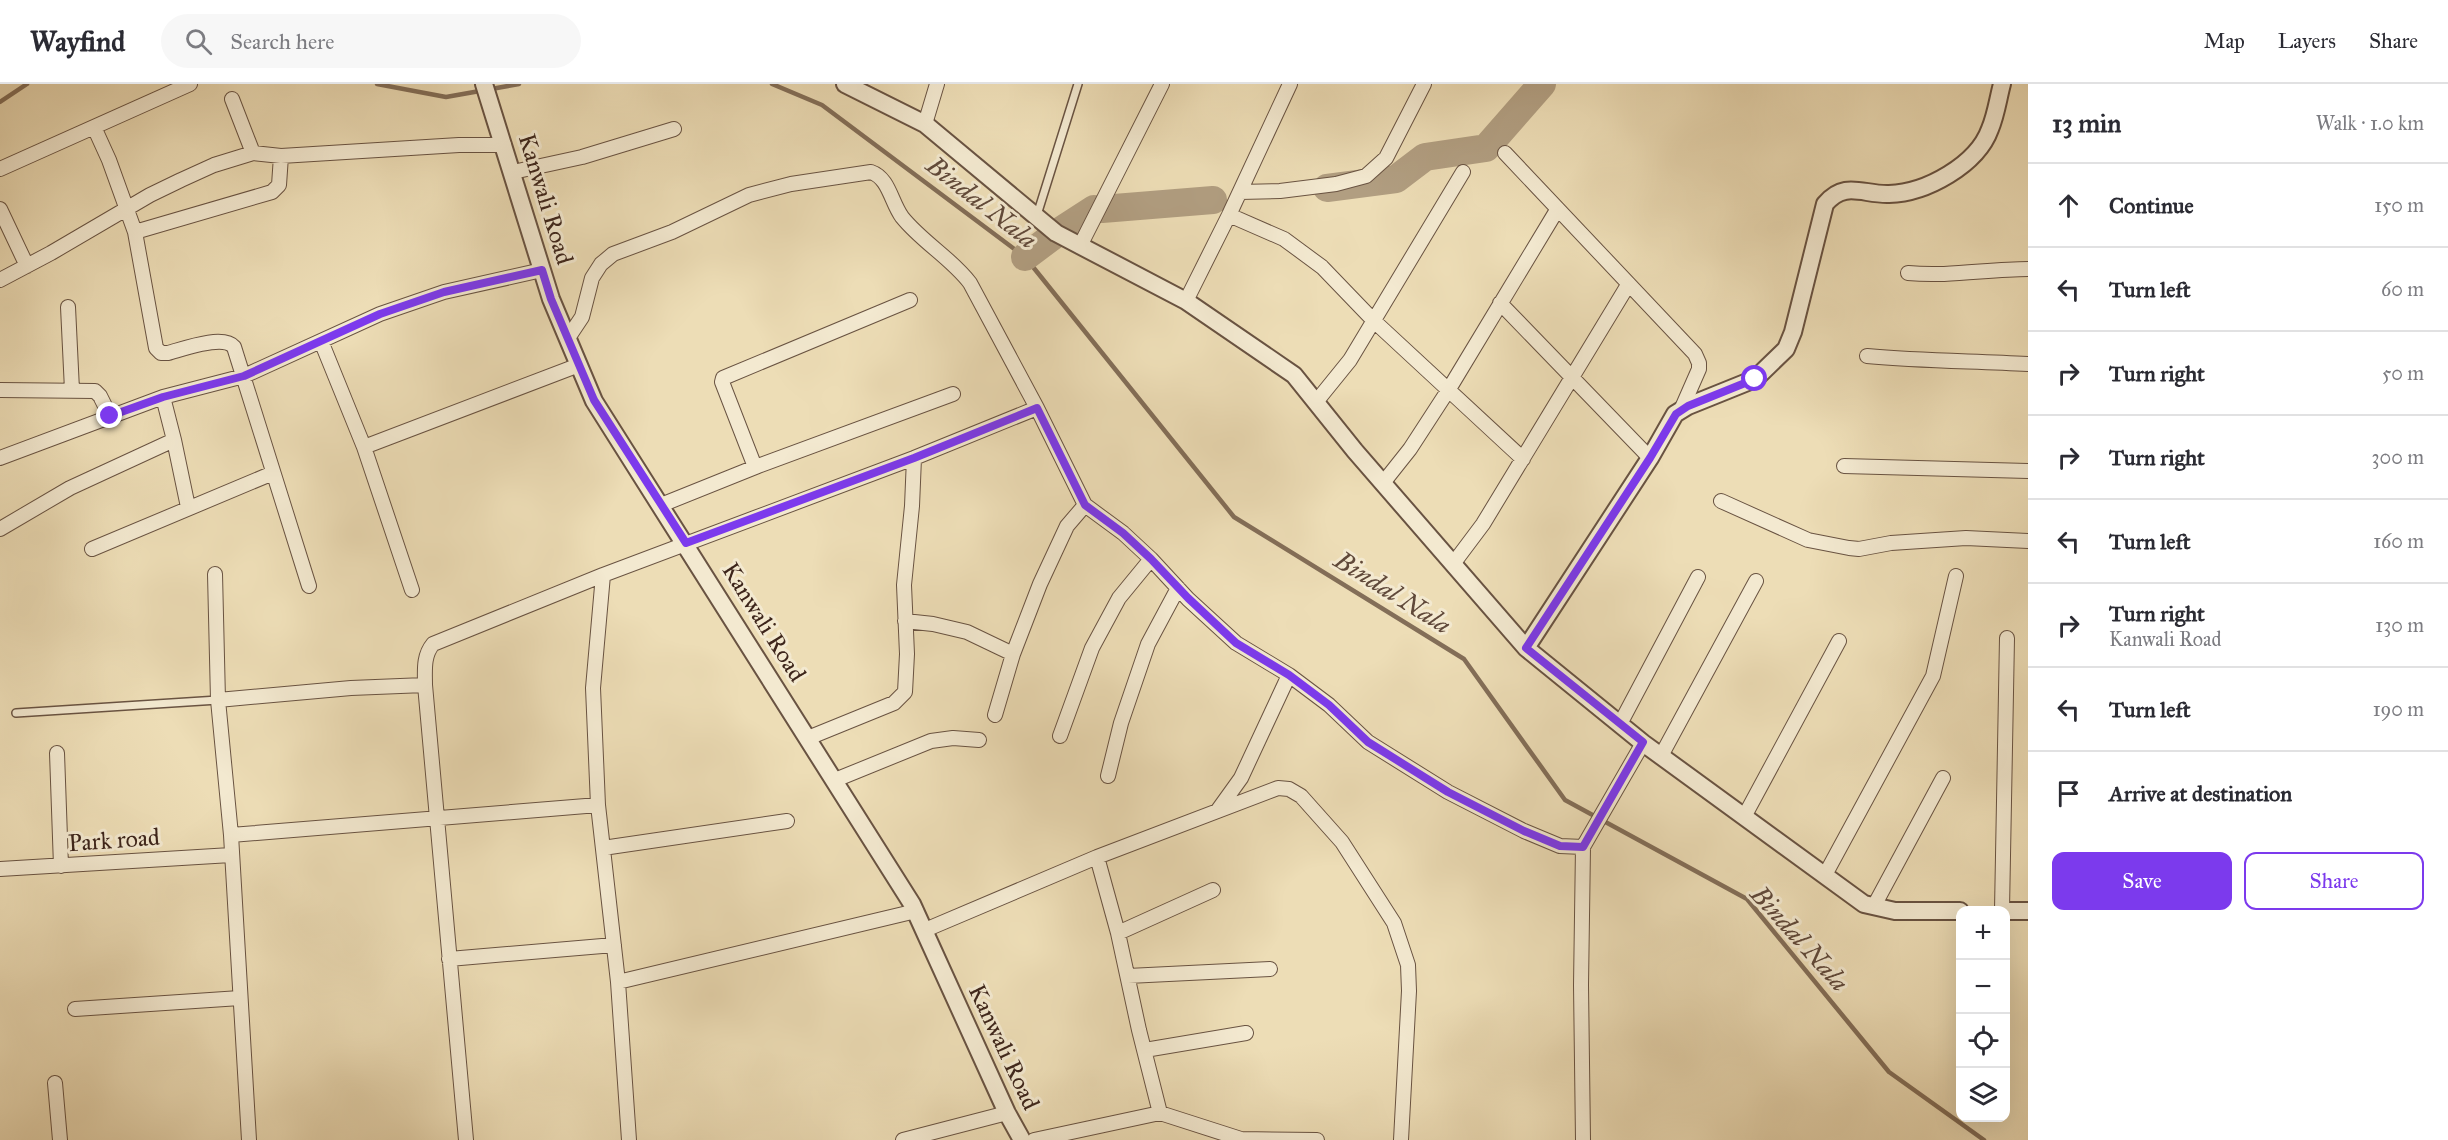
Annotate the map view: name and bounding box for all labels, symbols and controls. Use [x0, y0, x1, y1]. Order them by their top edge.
search box [161, 14, 581, 68]
text: Wayfind [30, 24, 125, 59]
icon: search [182, 25, 215, 58]
text: Search here [230, 28, 334, 55]
text: Map [2204, 28, 2245, 54]
text: Layers [2278, 28, 2336, 54]
text: Share [2369, 28, 2418, 54]
text: 13 min [2052, 107, 2121, 139]
text: Walk · 1.0 km [2316, 111, 2424, 135]
street label: Kanwali Road [512, 130, 580, 268]
water label: Bindal Nala [920, 148, 1044, 255]
icon: ahead [2052, 189, 2085, 222]
text: Continue [2109, 192, 2194, 219]
text: 150 m [2374, 193, 2424, 217]
icon: left [2052, 273, 2085, 306]
text: Turn left [2109, 276, 2191, 303]
text: 60 m [2381, 277, 2424, 301]
icon: right [2052, 357, 2085, 390]
text: Turn right [2109, 360, 2205, 387]
text: 50 m [2382, 361, 2424, 385]
route start [1741, 365, 1767, 391]
route end [96, 402, 122, 428]
icon: right [2052, 441, 2085, 474]
text: Turn right [2109, 444, 2205, 471]
text: 300 m [2372, 445, 2424, 469]
icon: left [2052, 525, 2085, 558]
text: Turn left [2109, 528, 2191, 555]
text: 160 m [2373, 529, 2424, 553]
water label: Bindal Nala [1328, 543, 1457, 640]
street label: Kanwali Road [715, 557, 813, 687]
text: Turn right [2109, 600, 2205, 627]
icon: right [2052, 609, 2085, 642]
text: 130 m [2375, 613, 2424, 637]
text: Kanwali Road [2109, 627, 2222, 651]
icon: left [2052, 693, 2085, 726]
text: Turn left [2109, 696, 2191, 723]
text: 190 m [2373, 697, 2424, 721]
icon: arrive [2052, 777, 2085, 810]
text: Arrive at destination [2109, 780, 2292, 807]
street label: Park road [67, 822, 161, 858]
button: Save [2052, 852, 2232, 910]
button: Share [2244, 852, 2424, 910]
water label: Bindal Nala [1743, 878, 1856, 998]
map controls [1956, 906, 2010, 1122]
button: + [1956, 906, 2010, 960]
button: − [1956, 960, 2010, 1014]
street label: Kanwali Road [962, 979, 1046, 1115]
button: locate [1956, 1014, 2010, 1068]
button: layers [1956, 1068, 2010, 1122]

